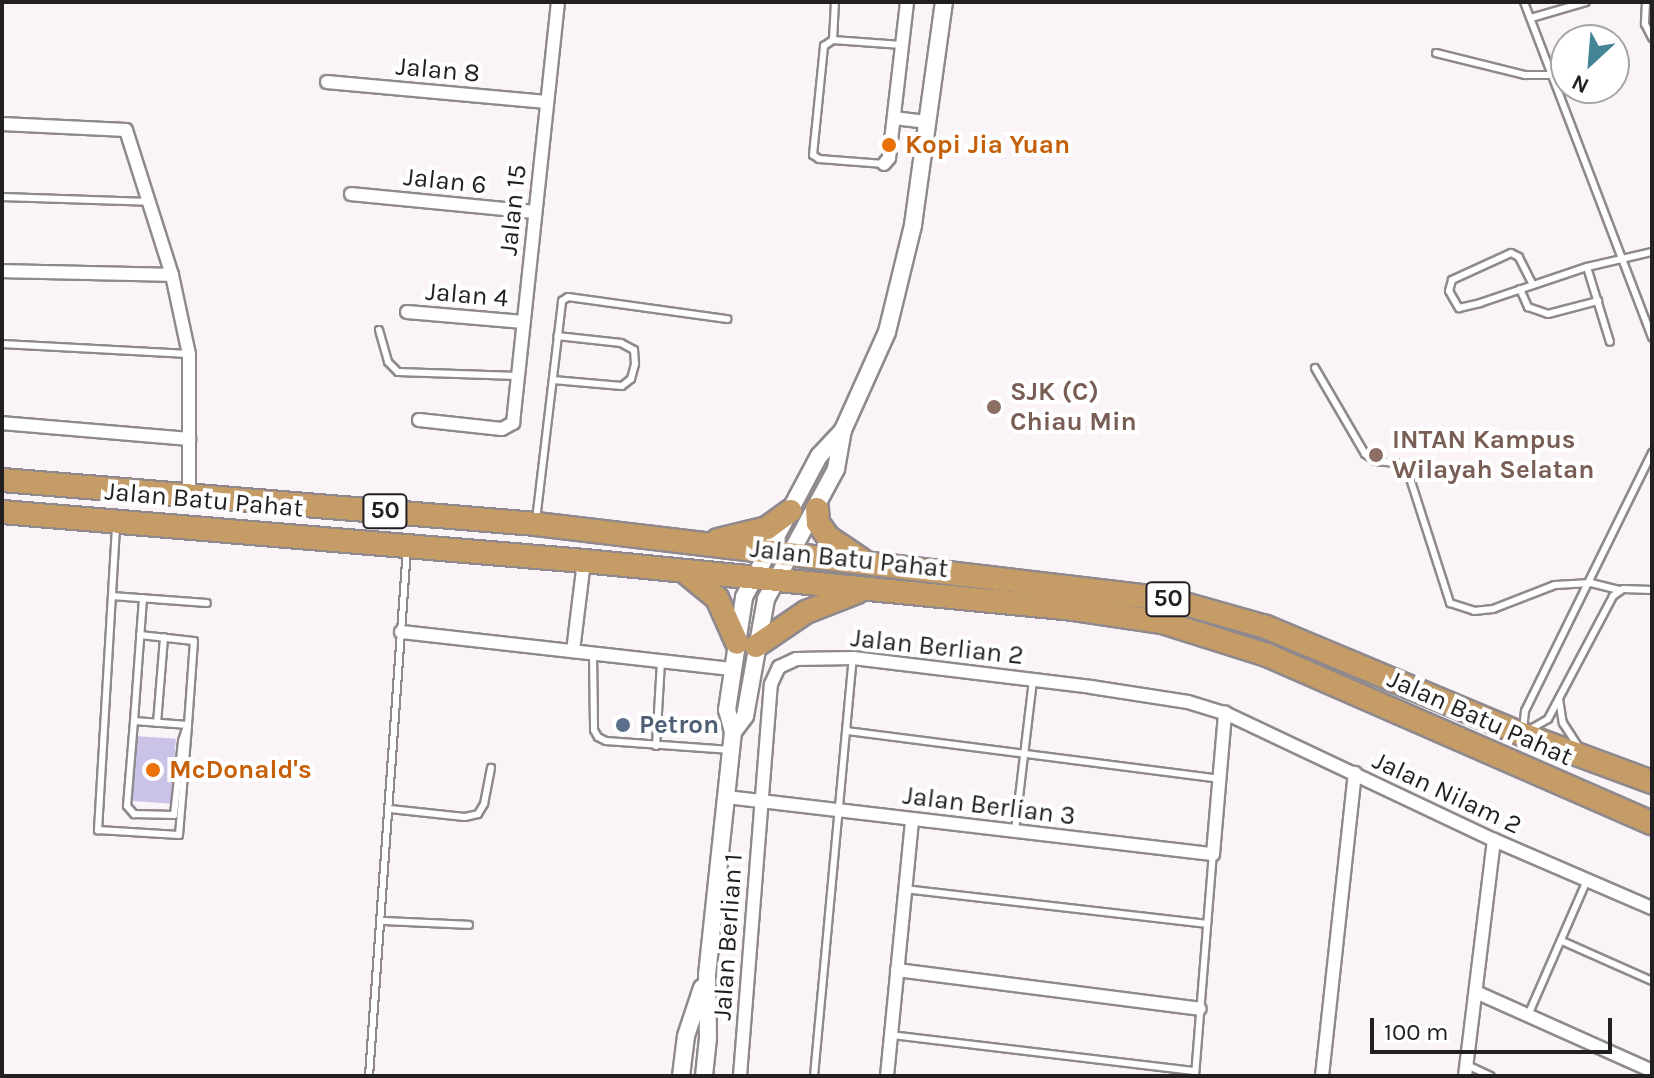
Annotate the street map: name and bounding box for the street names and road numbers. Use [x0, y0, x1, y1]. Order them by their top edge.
street label: Jalan 8 [395, 51, 481, 89]
street label: Jalan 6 [402, 161, 488, 201]
street label: Jalan 15 [493, 163, 533, 257]
street label: Jalan 4 [424, 276, 510, 314]
street label: Jalan Batu Pahat [104, 476, 304, 524]
road number: 50 [361, 491, 409, 531]
street label: Jalan Batu Pahat [748, 533, 950, 585]
road number: 50 [1144, 579, 1192, 619]
street label: Jalan Berlian 2 [849, 622, 1025, 672]
street label: Jalan Batu Pahat [1383, 663, 1577, 773]
street label: Jalan Nilam 2 [1367, 745, 1527, 841]
street label: Jalan Berlian 3 [901, 780, 1077, 832]
street label: Jalan Berlian 1 [707, 853, 749, 1021]

